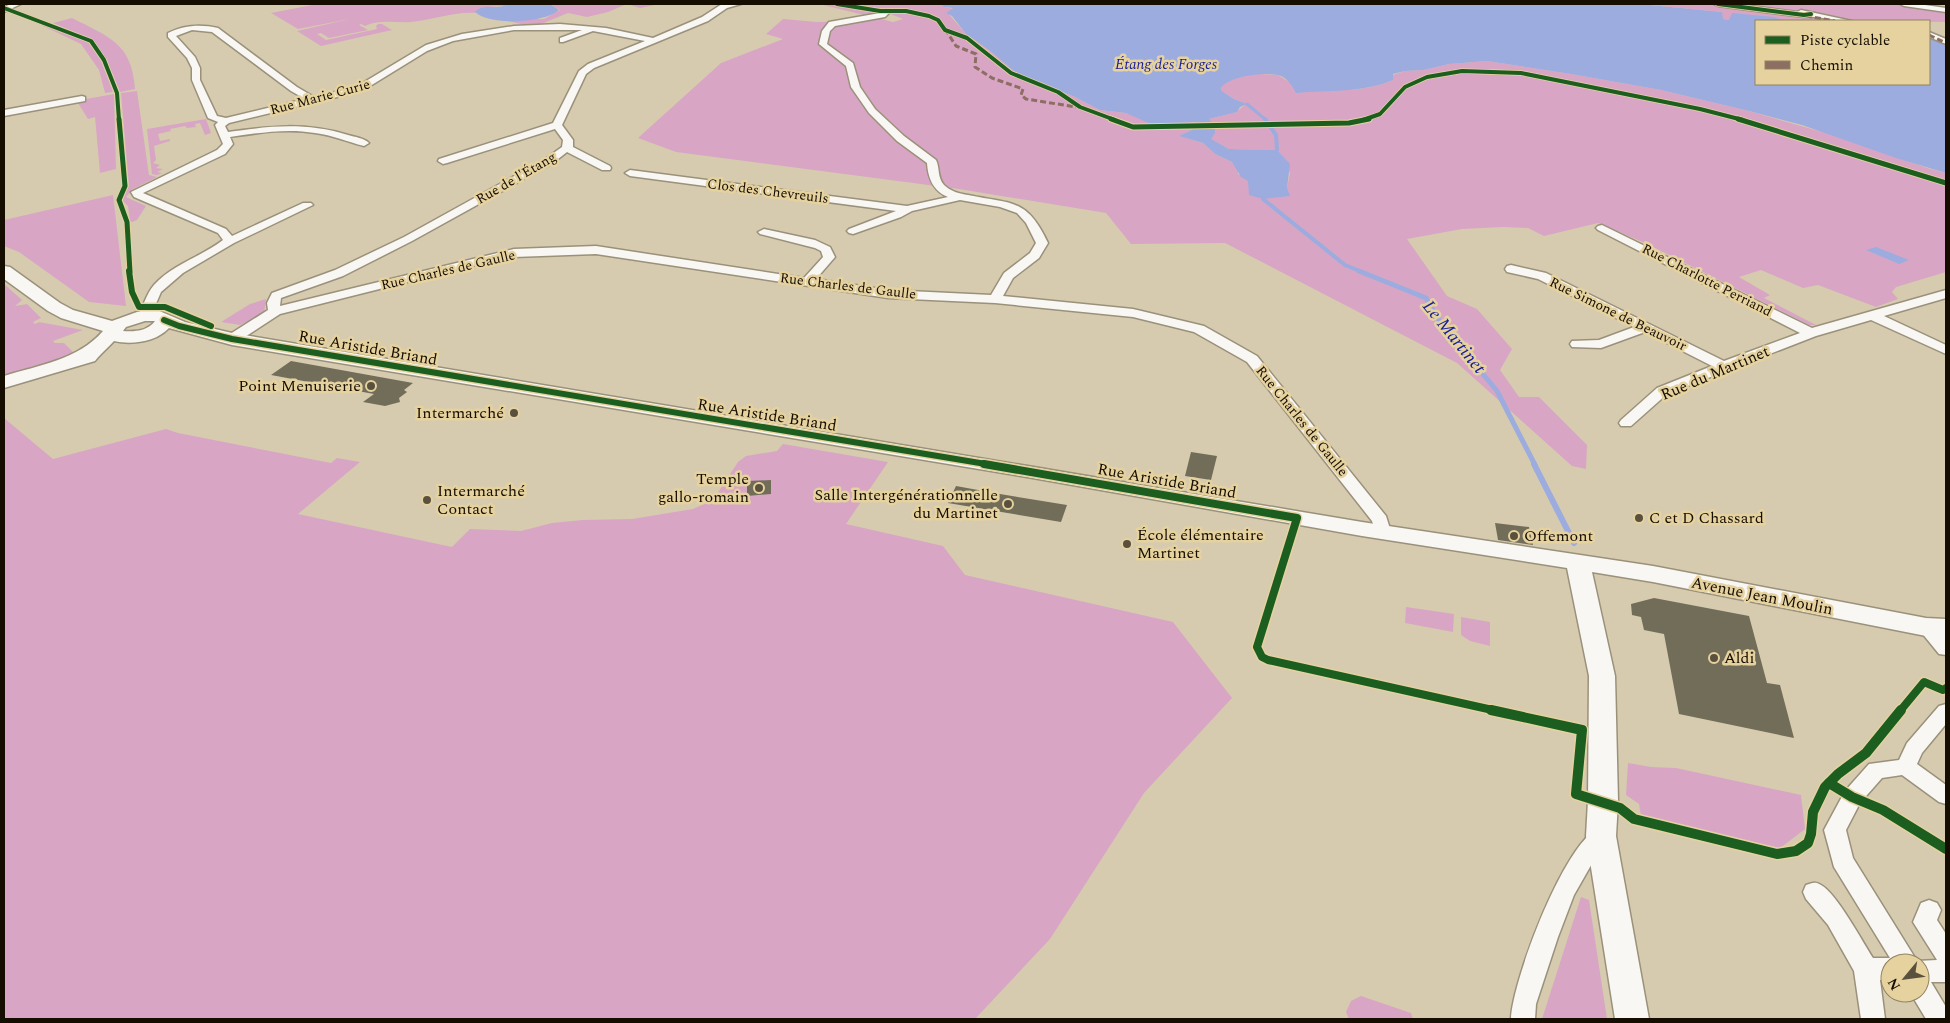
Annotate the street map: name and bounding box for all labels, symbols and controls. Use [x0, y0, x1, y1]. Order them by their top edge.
legend [1755, 20, 1930, 85]
text: Piste cyclable [1800, 29, 1890, 52]
water label: Étang des Forges [1115, 53, 1218, 76]
text: Chemin [1800, 54, 1853, 77]
street label: Rue Marie Curie [268, 74, 372, 120]
street label: Rue de l'Étang [472, 146, 560, 210]
street label: Clos des Chevreuils [706, 173, 830, 209]
street label: Rue Charlotte Perriand [1638, 238, 1776, 322]
street label: Rue Charles de Gaulle [379, 244, 517, 296]
street label: Rue Charles de Gaulle [779, 267, 917, 305]
street label: Rue Simone de Beauvoir [1546, 272, 1691, 357]
water label: Le Martinet [1416, 294, 1492, 380]
street label: Rue Aristide Briand [297, 324, 439, 372]
street label: Rue du Martinet [1657, 339, 1773, 407]
street label: Rue Charles de Gaulle [1251, 361, 1353, 481]
place label: Point Menuiserie [238, 374, 361, 398]
marker: Point Menuiserie [365, 380, 377, 392]
street label: Rue Aristide Briand [696, 392, 838, 438]
place label: Intermarché [416, 401, 504, 425]
marker: Intermarché [508, 407, 520, 419]
street label: Rue Aristide Briand [1096, 457, 1238, 505]
place label: Temple gallo-romain [658, 467, 749, 509]
place label: Intermarché Contact [437, 479, 525, 521]
marker: Temple gallo-romain [753, 482, 765, 494]
place label: Salle Intergénérationnelle du Martinet [814, 483, 998, 525]
marker: Intermarché Contact [421, 494, 433, 506]
marker: Salle Intergénérationnelle du Martinet [1002, 498, 1014, 510]
place label: C et D Chassard [1649, 506, 1764, 530]
marker: C et D Chassard [1633, 512, 1645, 524]
place label: École élémentaire Martinet [1137, 523, 1264, 565]
place label: Offemont [1524, 524, 1593, 548]
marker: Offemont [1508, 530, 1520, 542]
marker: École élémentaire Martinet [1121, 538, 1133, 550]
street label: Avenue Jean Moulin [1689, 571, 1835, 621]
place label: Aldi [1724, 646, 1755, 670]
marker: Aldi [1708, 652, 1720, 664]
north arrow [1880, 953, 1930, 1003]
text: N [1882, 974, 1906, 994]

